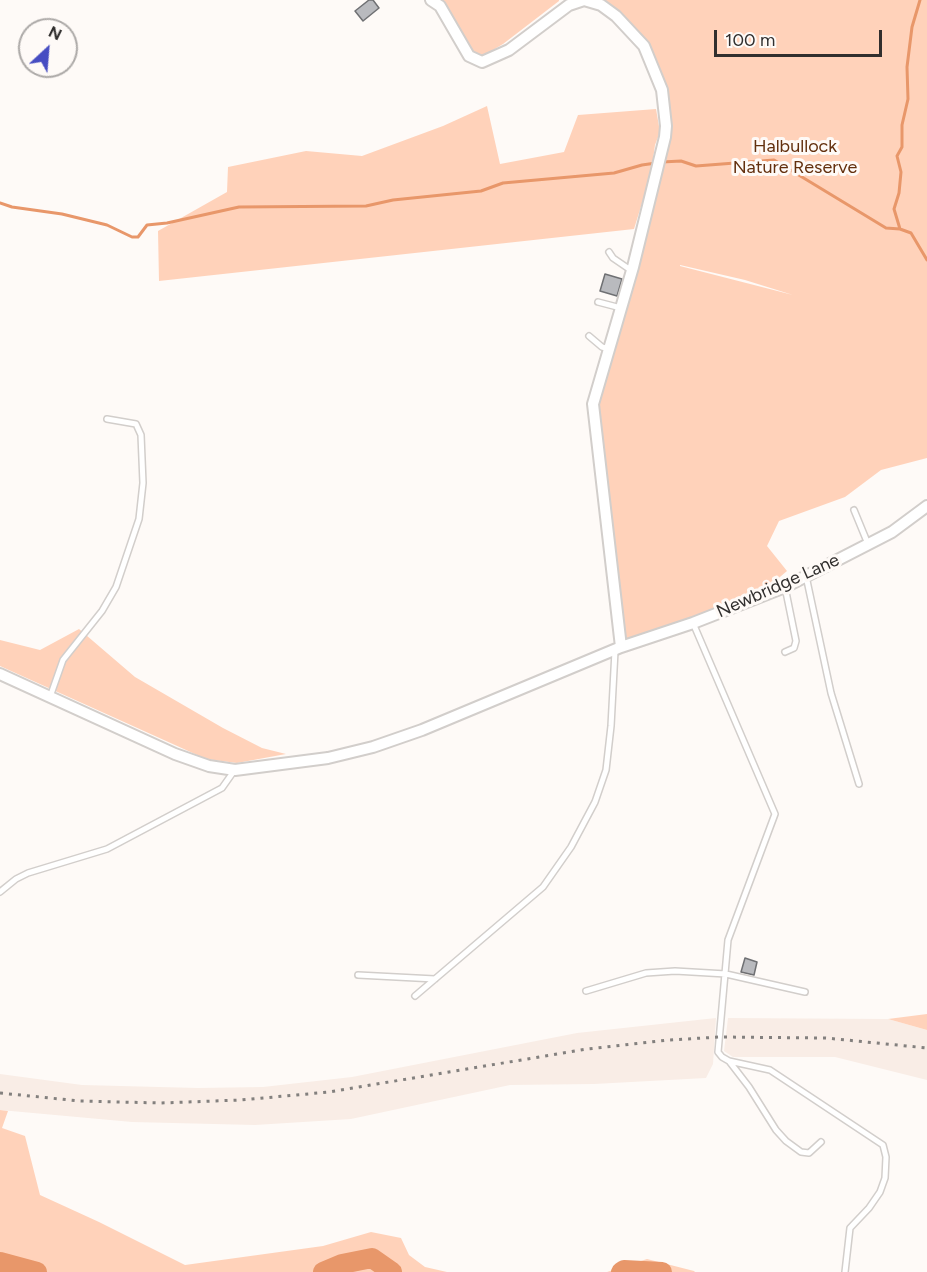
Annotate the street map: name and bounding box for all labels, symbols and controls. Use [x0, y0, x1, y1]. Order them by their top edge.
north arrow [18, 18, 78, 78]
scale bar [717, 18, 885, 56]
text: N [46, 22, 65, 44]
text: 100 m [725, 29, 775, 51]
park label: Halbullock Nature Reserve [733, 136, 857, 178]
street label: Newbridge Lane [713, 549, 843, 623]

